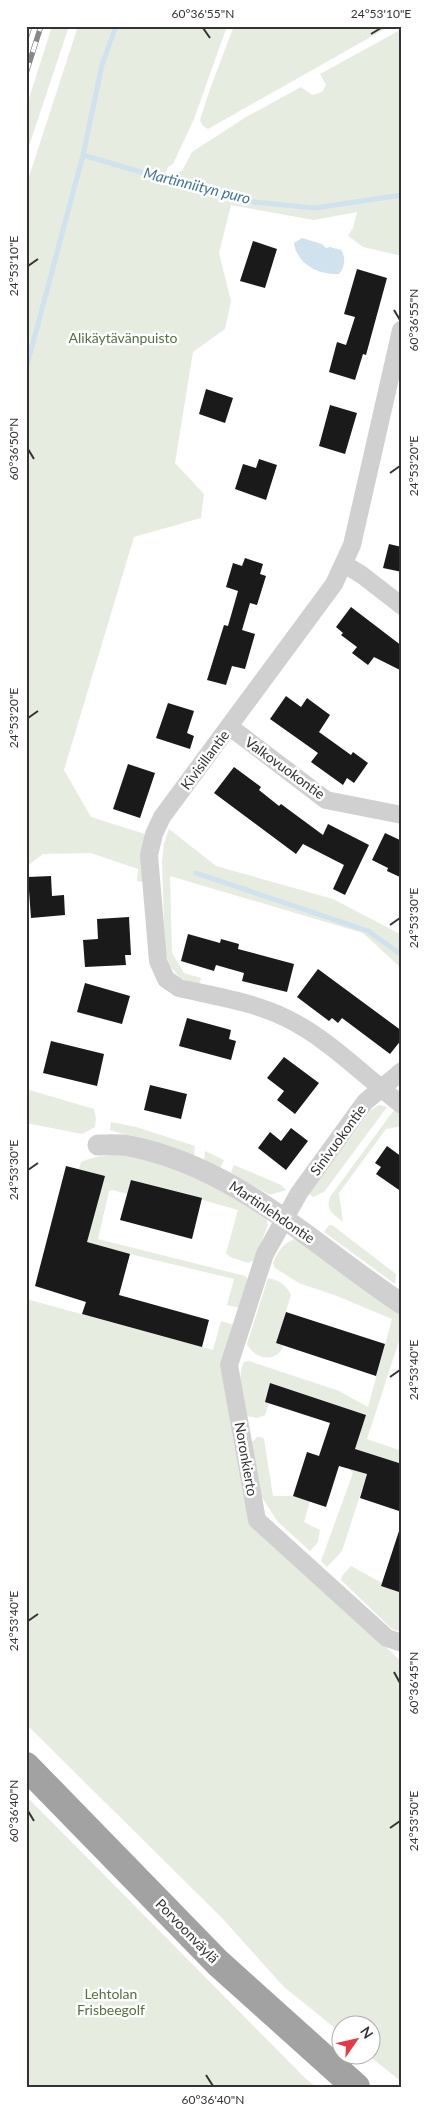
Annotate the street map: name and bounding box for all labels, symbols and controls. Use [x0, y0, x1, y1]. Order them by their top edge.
text: 60°36'55"N [172, 6, 234, 21]
text: 24°53'10"E [351, 6, 411, 21]
water label: Martinniityn puro [142, 163, 253, 207]
text: 24°53'10"E [6, 236, 21, 296]
text: 60°36'55"N [406, 289, 421, 351]
park label: Alikäytävänpuisto [69, 329, 178, 346]
text: 60°36'50"N [6, 418, 21, 480]
text: 24°53'20"E [406, 436, 421, 496]
text: 24°53'20"E [6, 688, 21, 748]
street label: Kivisillantie [177, 727, 232, 793]
street label: Valkovuokontie [242, 733, 329, 802]
text: 24°53'30"E [406, 888, 421, 948]
street label: Sinivuokontie [306, 1101, 369, 1178]
text: 24°53'30"E [6, 1140, 21, 1200]
street label: Martinlehdontie [226, 1177, 318, 1246]
text: 24°53'40"E [406, 1340, 421, 1400]
street label: Noronkierto [232, 1421, 261, 1497]
text: 24°53'40"E [6, 1591, 21, 1651]
text: 60°36'45"N [406, 1652, 421, 1714]
text: 60°36'40"N [6, 1780, 21, 1842]
text: 24°53'50"E [406, 1791, 421, 1851]
street label: Porvoonväylä [152, 1895, 222, 1966]
park label: Lehtolan Frisbeegolf [77, 1985, 145, 2018]
north arrow [330, 2016, 380, 2066]
text: N [357, 2023, 377, 2042]
text: 60°36'40"N [182, 2092, 244, 2107]

